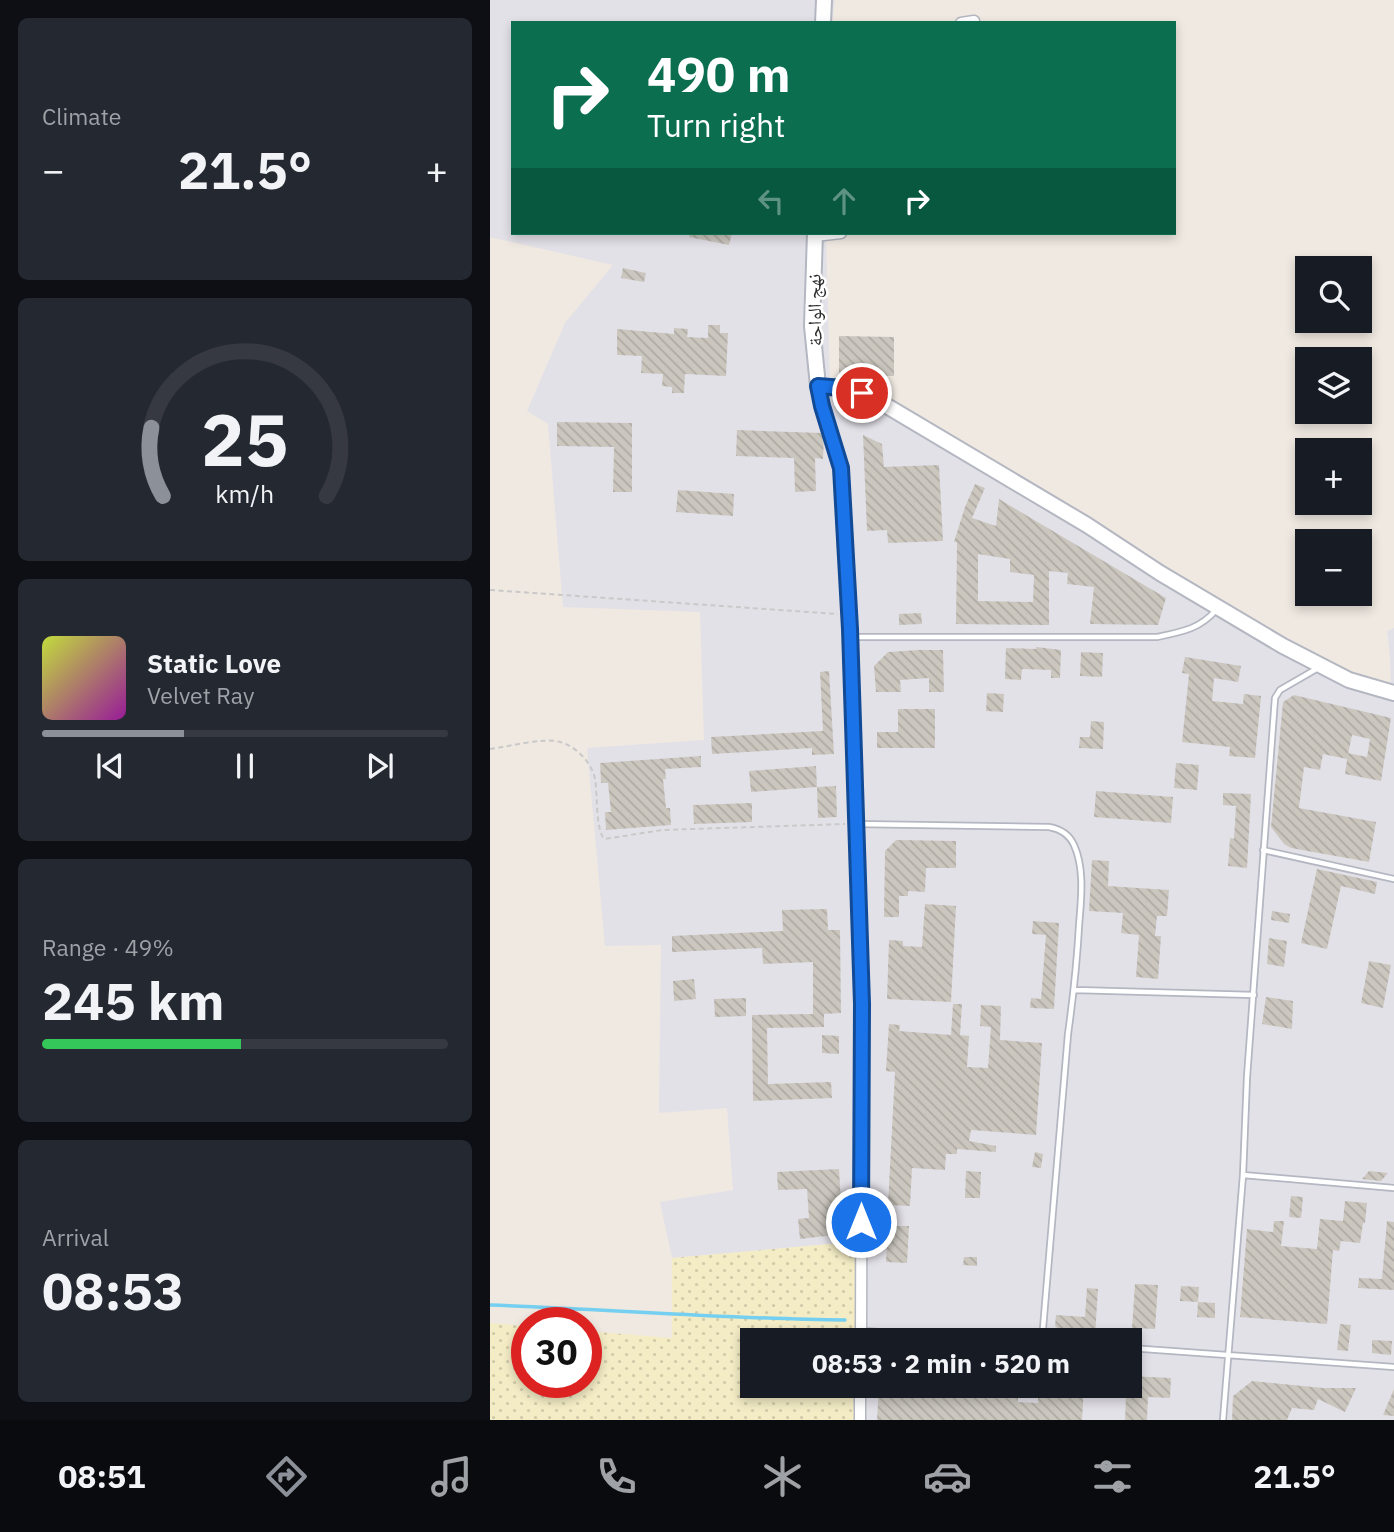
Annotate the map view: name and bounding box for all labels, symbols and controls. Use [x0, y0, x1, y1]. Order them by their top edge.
text: 490 m [647, 42, 791, 105]
icon: right [532, 49, 623, 140]
text: Climate [42, 101, 121, 131]
text: Turn right [647, 104, 785, 146]
text: 21.5° [178, 136, 312, 203]
text: − [42, 145, 65, 194]
text: + [425, 145, 448, 194]
icon: left [752, 182, 790, 220]
icon: ahead [825, 182, 863, 220]
icon: right [898, 182, 936, 220]
map controls [1295, 256, 1372, 606]
button: search [1295, 256, 1372, 333]
street label: نهج الواحة [801, 274, 828, 346]
button: layers [1295, 347, 1372, 424]
pin [832, 363, 892, 423]
icon: arrive [843, 374, 881, 412]
text: 25 [201, 391, 289, 486]
button: + [1295, 438, 1372, 515]
text: km/h [216, 476, 274, 509]
button: − [1295, 529, 1372, 606]
text: Static Love [147, 646, 281, 680]
text: Velvet Ray [147, 680, 254, 710]
icon: previous [91, 747, 129, 785]
icon: pause [226, 747, 264, 785]
icon: next [361, 747, 399, 785]
text: Range · 49% [42, 932, 174, 962]
text: 245 km [42, 967, 224, 1034]
position arrow [824, 1185, 898, 1259]
text: Arrival [42, 1222, 109, 1252]
text: 08:53 [42, 1257, 184, 1324]
speed limit sign: 30 [511, 1307, 602, 1398]
text: 08:53 · 2 min · 520 m [812, 1346, 1070, 1380]
icon: directions [262, 1452, 311, 1501]
icon: music [427, 1452, 476, 1501]
icon: phone [592, 1452, 641, 1501]
icon: climate [758, 1452, 807, 1501]
icon: car [923, 1452, 972, 1501]
icon: filters [1088, 1452, 1137, 1501]
text: 08:51 [58, 1455, 146, 1497]
text: 21.5° [1253, 1455, 1336, 1497]

